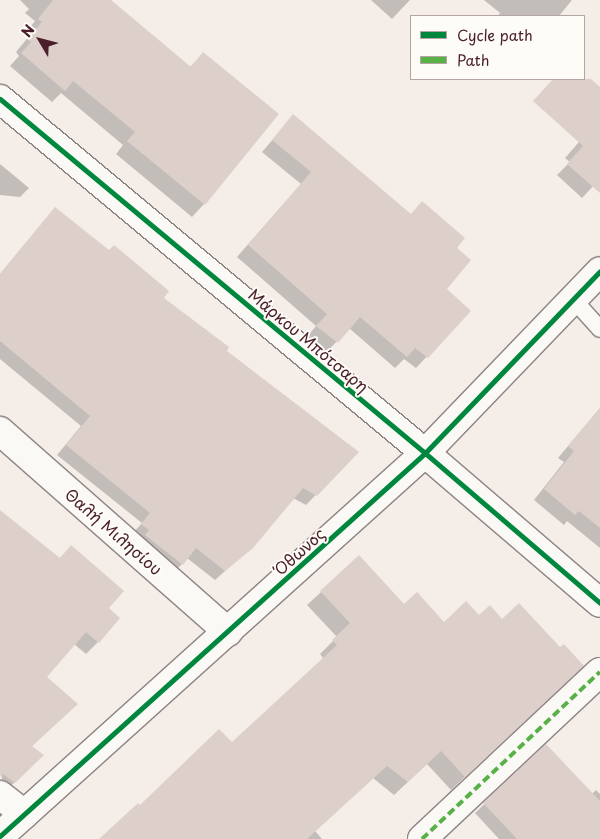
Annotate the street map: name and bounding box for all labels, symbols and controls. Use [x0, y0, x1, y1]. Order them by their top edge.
north arrow [15, 15, 65, 65]
legend [410, 15, 585, 80]
text: N [16, 20, 39, 41]
text: Cycle path [457, 23, 533, 46]
text: Path [457, 48, 489, 71]
street label: Μάρκου Μπότσαρη [245, 284, 373, 396]
street label: Θαλή Μιλησίου [62, 484, 166, 578]
street label: Όθωνος [270, 523, 328, 579]

